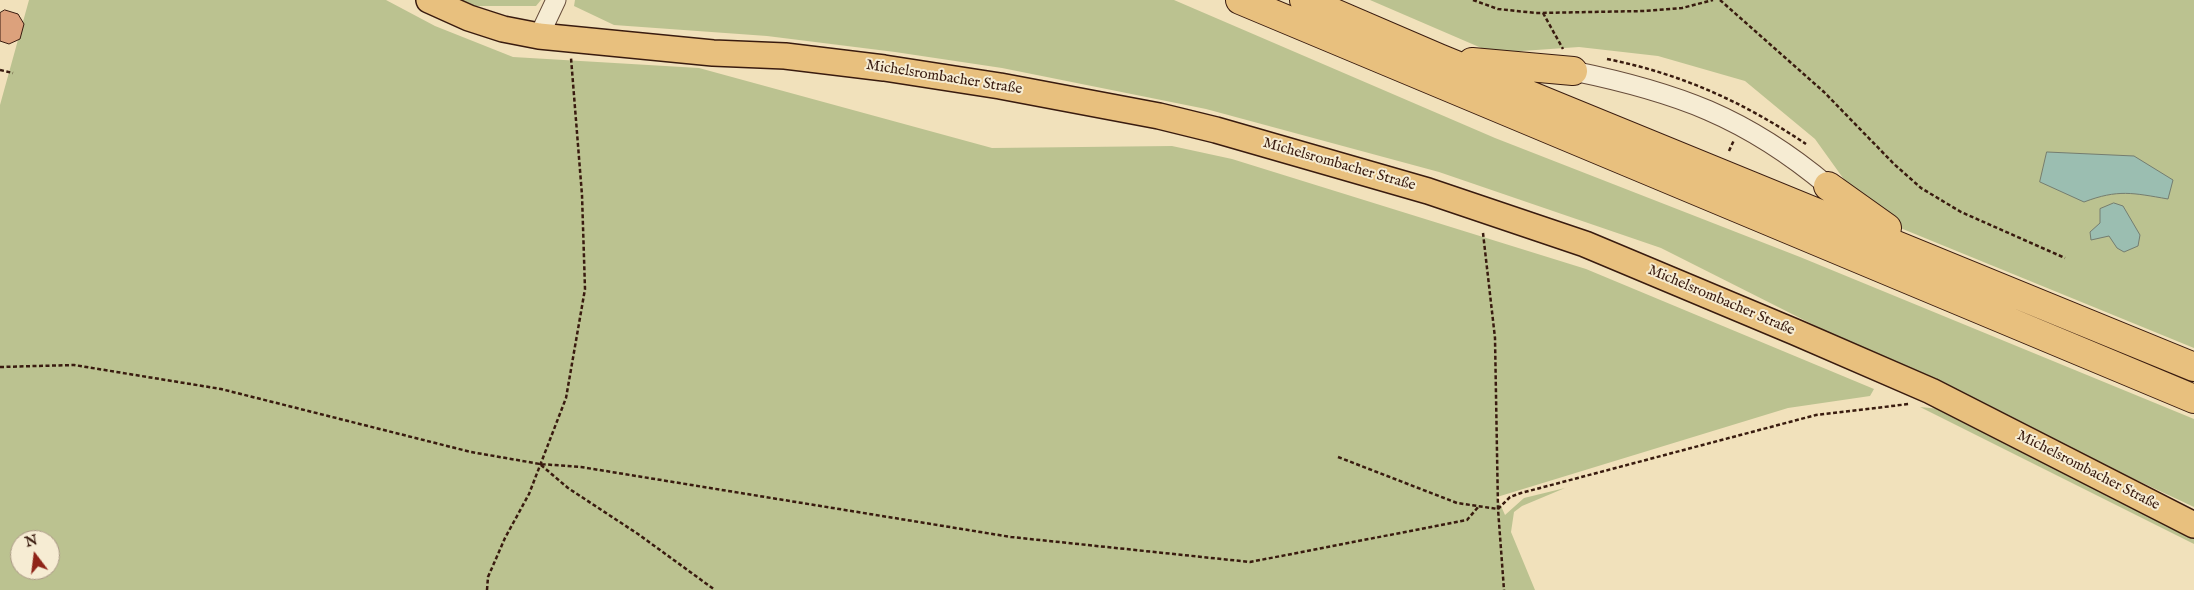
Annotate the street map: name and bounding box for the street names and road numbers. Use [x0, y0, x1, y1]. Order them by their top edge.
street label: Michelsrombacher Straße [865, 57, 1023, 99]
street label: Michelsrombacher Straße [1261, 135, 1417, 195]
street label: Michelsrombacher Straße [1645, 262, 1797, 340]
street label: Michelsrombacher Straße [2014, 427, 2162, 515]

